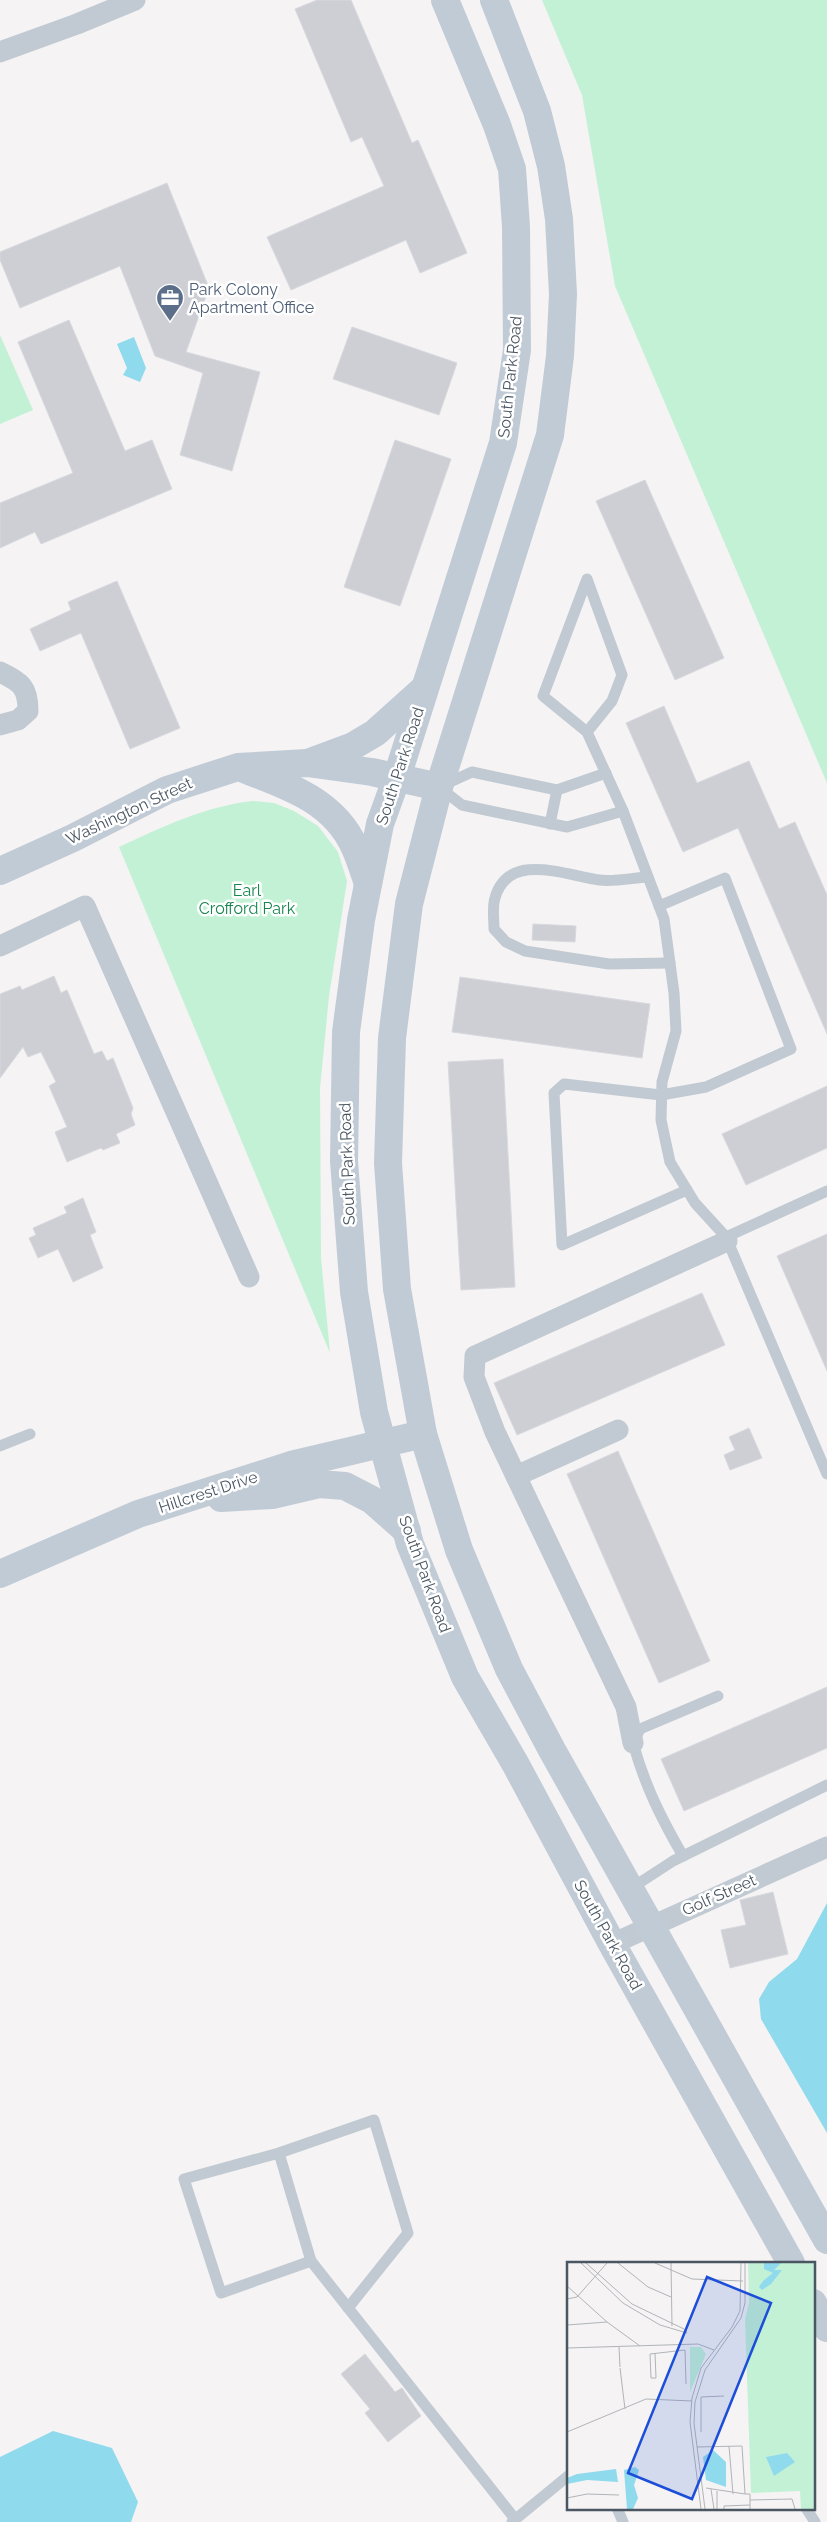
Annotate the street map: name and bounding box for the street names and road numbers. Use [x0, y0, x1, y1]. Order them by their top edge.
street label: South Park Road [494, 315, 526, 439]
street label: South Park Road [372, 705, 428, 827]
street label: Washington Street [63, 773, 196, 849]
street label: South Park Road [335, 1102, 359, 1226]
street label: Hillcrest Drive [156, 1467, 260, 1517]
street label: South Park Road [395, 1513, 455, 1635]
street label: Golf Street [679, 1870, 759, 1920]
street label: South Park Road [570, 1877, 646, 1993]

